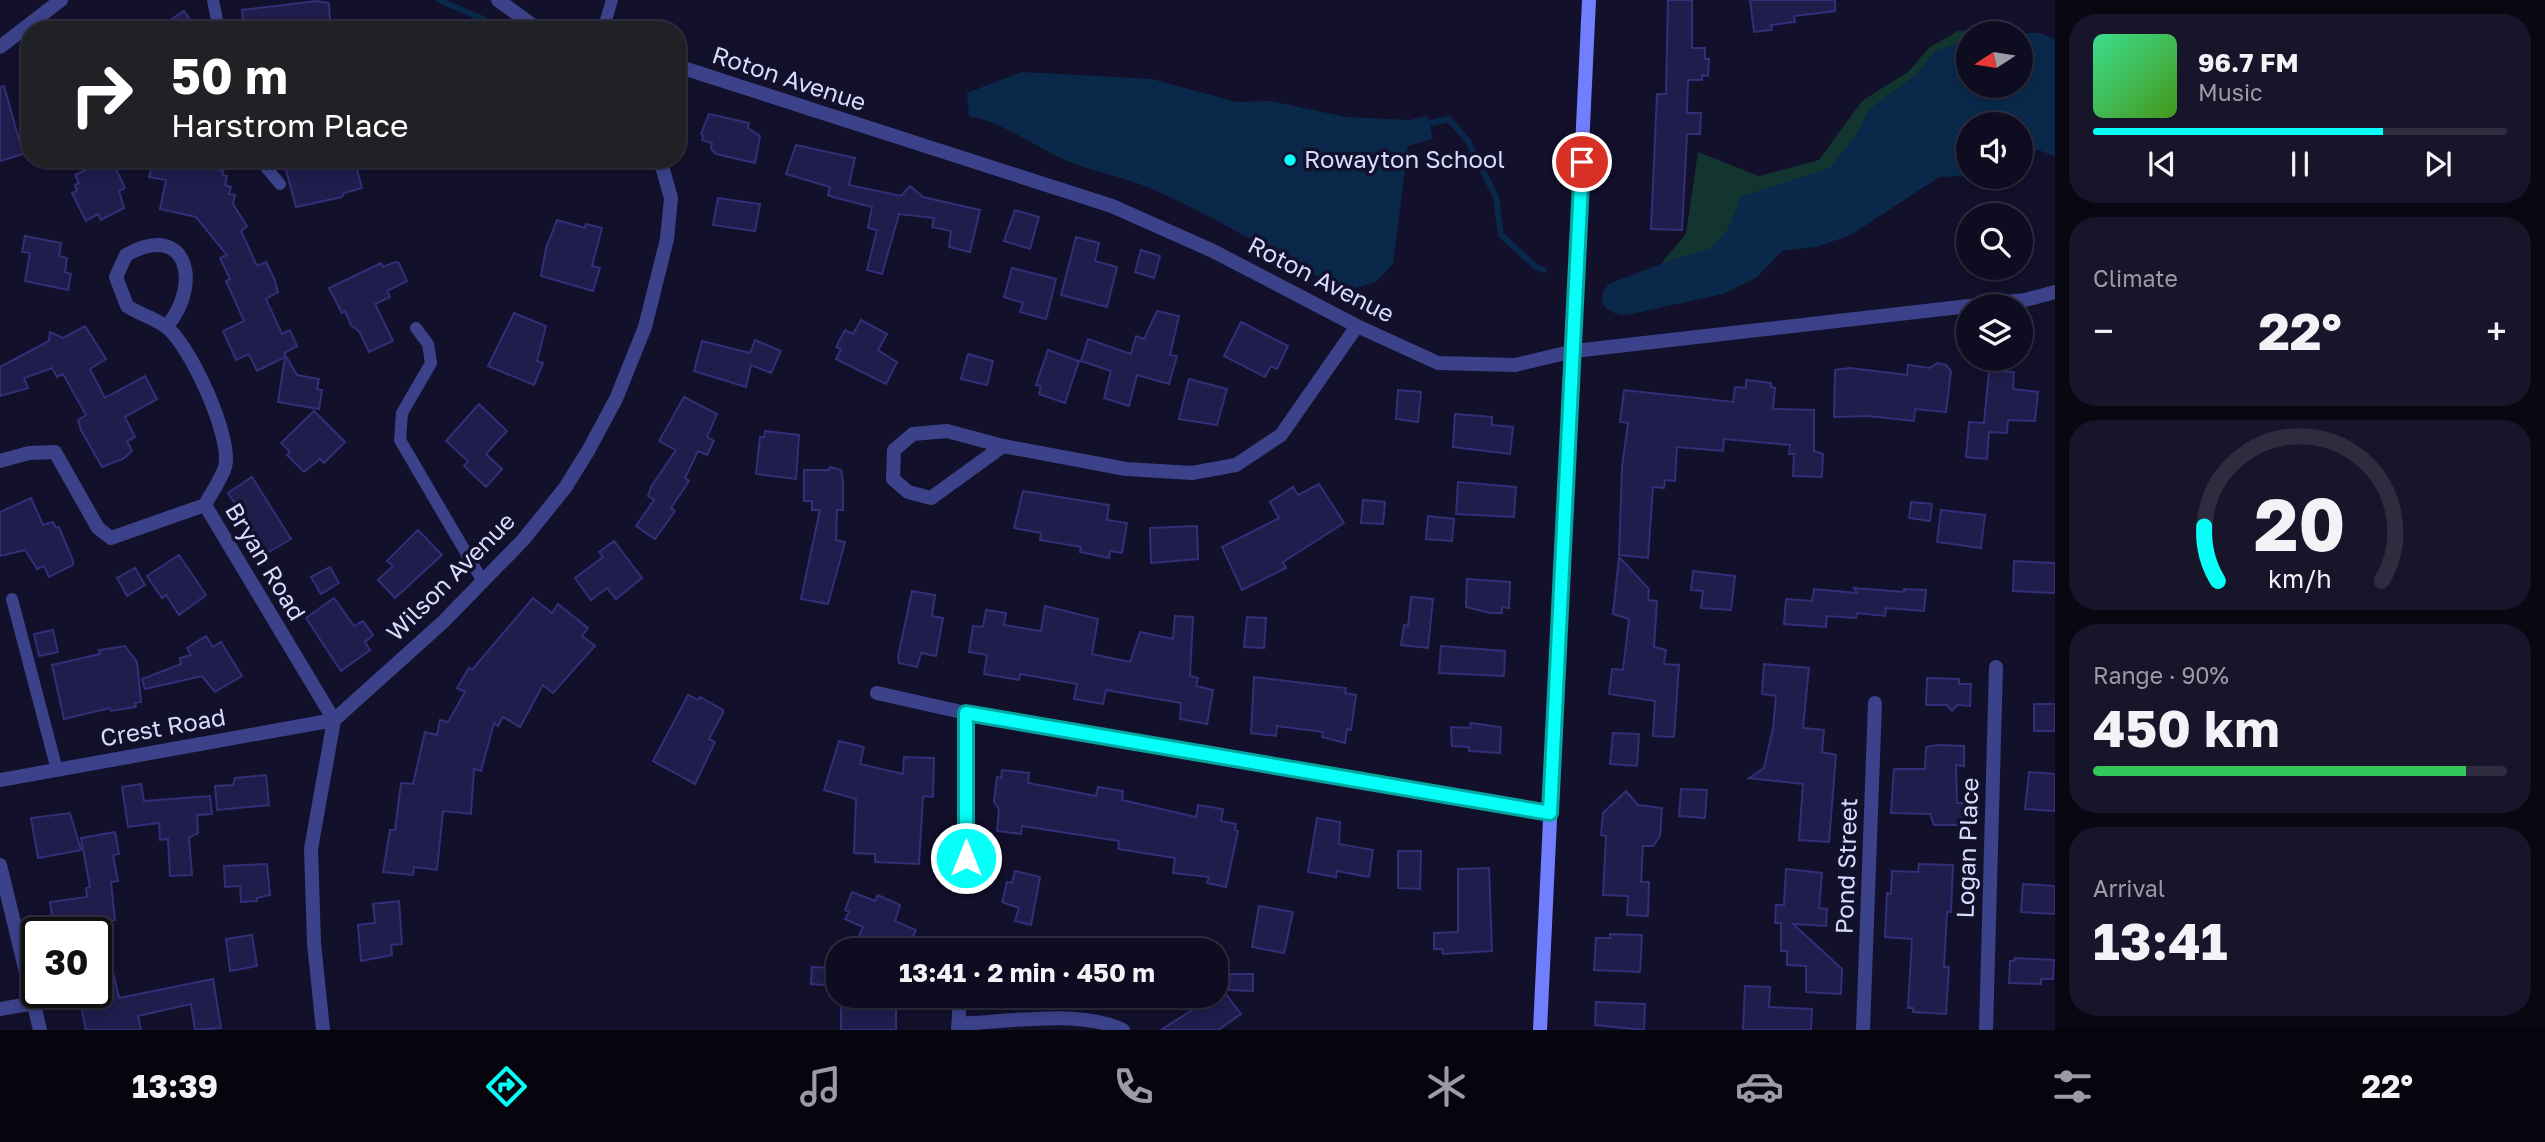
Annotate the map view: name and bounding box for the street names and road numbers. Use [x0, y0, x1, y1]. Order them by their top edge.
street label: Roton Avenue [709, 39, 870, 116]
street label: Roton Avenue [1244, 229, 1400, 328]
street label: Bryan Road [220, 497, 313, 625]
street label: Wilson Avenue [380, 506, 520, 646]
street label: Crest Road [98, 701, 228, 752]
street label: Logan Place [1950, 777, 1983, 919]
street label: Pond Street [1829, 797, 1862, 935]

